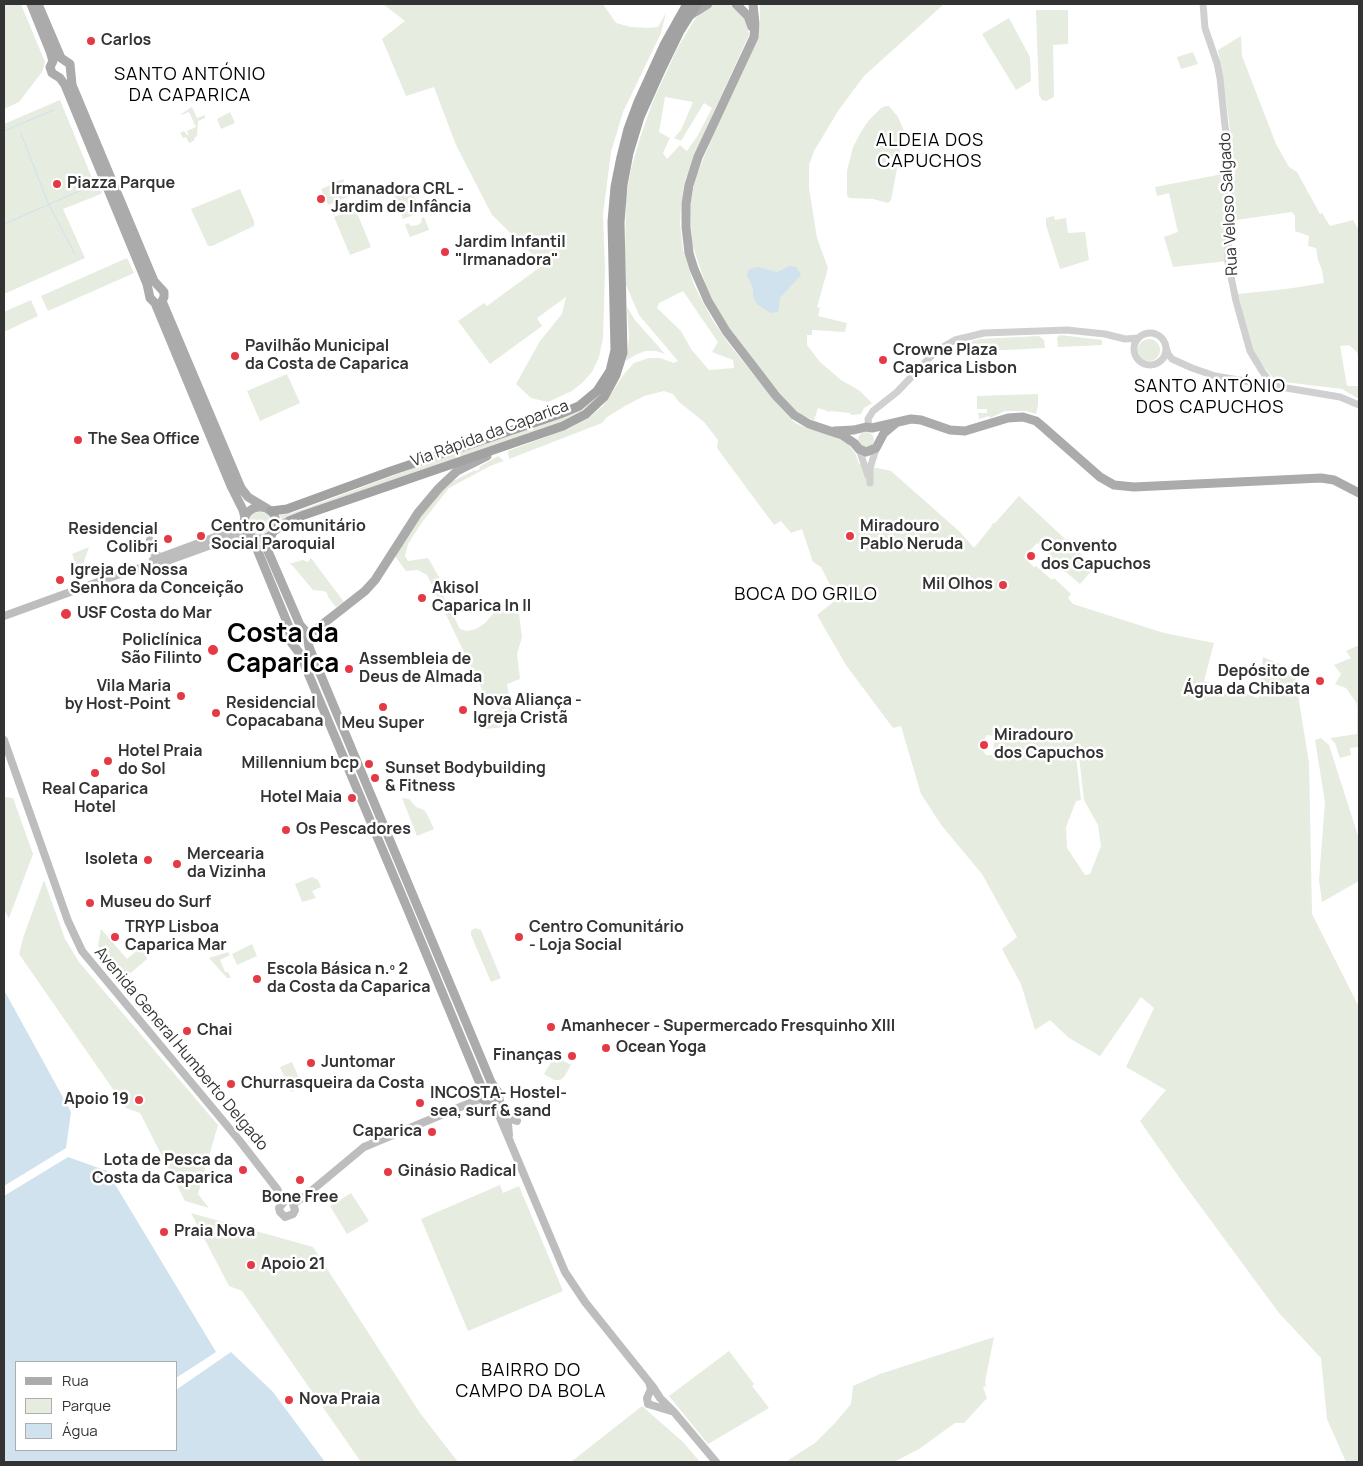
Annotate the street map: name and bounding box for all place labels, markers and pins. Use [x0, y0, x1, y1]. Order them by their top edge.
place label: Carlos [101, 31, 151, 51]
marker: Carlos [85, 35, 97, 47]
place label: Piazza Parque [67, 174, 175, 194]
marker: Piazza Parque [51, 178, 63, 190]
place label: Irmanadora CRL - Jardim de Infância [331, 180, 471, 218]
marker: Irmanadora CRL - Jardim de Infância [315, 193, 327, 205]
place label: Jardim Infantil "Irmanadora" [455, 233, 566, 271]
marker: Jardim Infantil "Irmanadora" [439, 246, 451, 258]
place label: Pavilhão Municipal da Costa de Caparica [245, 337, 409, 375]
place label: Crowne Plaza Caparica Lisbon [893, 341, 1017, 379]
marker: Pavilhão Municipal da Costa de Caparica [229, 350, 241, 362]
marker: Crowne Plaza Caparica Lisbon [877, 354, 889, 366]
place label: The Sea Office [88, 430, 200, 450]
marker: The Sea Office [72, 434, 84, 446]
place label: Centro Comunitário Social Paroquial [211, 517, 366, 555]
place label: Miradouro Pablo Neruda [860, 517, 963, 555]
place label: Residencial Colibri [68, 520, 158, 558]
marker: Centro Comunitário Social Paroquial [195, 530, 207, 542]
marker: Miradouro Pablo Neruda [844, 530, 856, 542]
marker: Residencial Colibri [162, 533, 174, 545]
place label: Convento dos Capuchos [1041, 537, 1151, 575]
marker: Convento dos Capuchos [1025, 550, 1037, 562]
place label: Igreja de Nossa Senhora da Conceição [70, 561, 244, 599]
marker: Igreja de Nossa Senhora da Conceição [54, 574, 66, 586]
place label: Mil Olhos [922, 575, 993, 595]
place label: Akisol Caparica In II [432, 579, 531, 617]
marker: Mil Olhos [997, 579, 1009, 591]
marker: Akisol Caparica In II [416, 592, 428, 604]
place label: USF Costa do Mar [77, 604, 212, 624]
marker: USF Costa do Mar [59, 607, 73, 621]
place label: Policlínica São Filinto [121, 631, 202, 669]
marker: Policlínica São Filinto [206, 643, 220, 657]
place label: Assembleia de Deus de Almada [359, 650, 482, 688]
place label: Depósito de Água da Chibata [1183, 662, 1310, 700]
marker: Assembleia de Deus de Almada [343, 663, 355, 675]
marker: Depósito de Água da Chibata [1314, 675, 1326, 687]
place label: Vila Maria by Host-Point [65, 677, 171, 715]
marker: Vila Maria by Host-Point [175, 690, 187, 702]
place label: Nova Aliança - Igreja Cristã [473, 691, 582, 729]
place label: Residencial Copacabana [226, 694, 323, 732]
marker: Meu Super [377, 701, 389, 713]
marker: Nova Aliança - Igreja Cristã [457, 704, 469, 716]
marker: Residencial Copacabana [210, 707, 222, 719]
place label: Meu Super [342, 714, 424, 734]
place label: Miradouro dos Capuchos [994, 726, 1104, 764]
marker: Miradouro dos Capuchos [978, 739, 990, 751]
place label: Hotel Praia do Sol [118, 742, 203, 780]
place label: Millennium bcp [241, 754, 359, 774]
marker: Hotel Praia do Sol [102, 755, 114, 767]
marker: Millennium bcp [363, 758, 375, 770]
place label: Sunset Bodybuilding & Fitness [385, 759, 546, 797]
marker: Real Caparica Hotel [89, 767, 101, 779]
marker: Sunset Bodybuilding & Fitness [369, 772, 381, 784]
place label: Real Caparica Hotel [42, 780, 148, 818]
place label: Hotel Maia [260, 788, 342, 808]
marker: Hotel Maia [346, 792, 358, 804]
place label: Os Pescadores [296, 820, 411, 840]
marker: Os Pescadores [280, 824, 292, 836]
place label: Mercearia da Vizinha [187, 845, 266, 883]
place label: Isoleta [85, 850, 138, 870]
marker: Isoleta [142, 854, 154, 866]
marker: Mercearia da Vizinha [171, 858, 183, 870]
place label: Museu do Surf [100, 893, 211, 913]
marker: Museu do Surf [84, 897, 96, 909]
place label: TRYP Lisboa Caparica Mar [125, 918, 227, 956]
place label: Centro Comunitário - Loja Social [529, 918, 684, 956]
marker: TRYP Lisboa Caparica Mar [109, 931, 121, 943]
marker: Centro Comunitário - Loja Social [513, 931, 525, 943]
place label: Escola Básica n.º 2 da Costa da Caparica [267, 960, 430, 998]
marker: Escola Básica n.º 2 da Costa da Caparica [251, 973, 263, 985]
place label: Amanhecer - Supermercado Fresquinho XIII [561, 1017, 895, 1037]
place label: Chai [197, 1021, 233, 1041]
marker: Amanhecer - Supermercado Fresquinho XIII [545, 1021, 557, 1033]
marker: Chai [181, 1025, 193, 1037]
place label: Ocean Yoga [616, 1038, 706, 1058]
marker: Ocean Yoga [600, 1042, 612, 1054]
place label: Finanças [493, 1046, 562, 1066]
marker: Finanças [566, 1050, 578, 1062]
place label: Juntomar [321, 1053, 395, 1073]
marker: Juntomar [305, 1057, 317, 1069]
place label: Churrasqueira da Costa [241, 1074, 424, 1094]
marker: Churrasqueira da Costa [225, 1078, 237, 1090]
place label: INCOSTA- Hostel- sea, surf & sand [430, 1084, 567, 1122]
place label: Apoio 19 [64, 1090, 129, 1110]
marker: Apoio 19 [133, 1094, 145, 1106]
marker: INCOSTA- Hostel- sea, surf & sand [414, 1097, 426, 1109]
place label: Caparica [353, 1122, 422, 1142]
marker: Caparica [426, 1126, 438, 1138]
place label: Lota de Pesca da Costa da Caparica [92, 1151, 233, 1189]
place label: Ginásio Radical [398, 1162, 517, 1182]
marker: Lota de Pesca da Costa da Caparica [237, 1164, 249, 1176]
marker: Ginásio Radical [382, 1166, 394, 1178]
marker: Bone Free [294, 1174, 306, 1186]
place label: Bone Free [262, 1188, 338, 1208]
place label: Praia Nova [174, 1222, 255, 1242]
marker: Praia Nova [158, 1226, 170, 1238]
place label: Apoio 21 [261, 1255, 326, 1275]
marker: Apoio 21 [245, 1259, 257, 1271]
place label: Nova Praia [299, 1390, 380, 1410]
marker: Nova Praia [283, 1394, 295, 1406]

